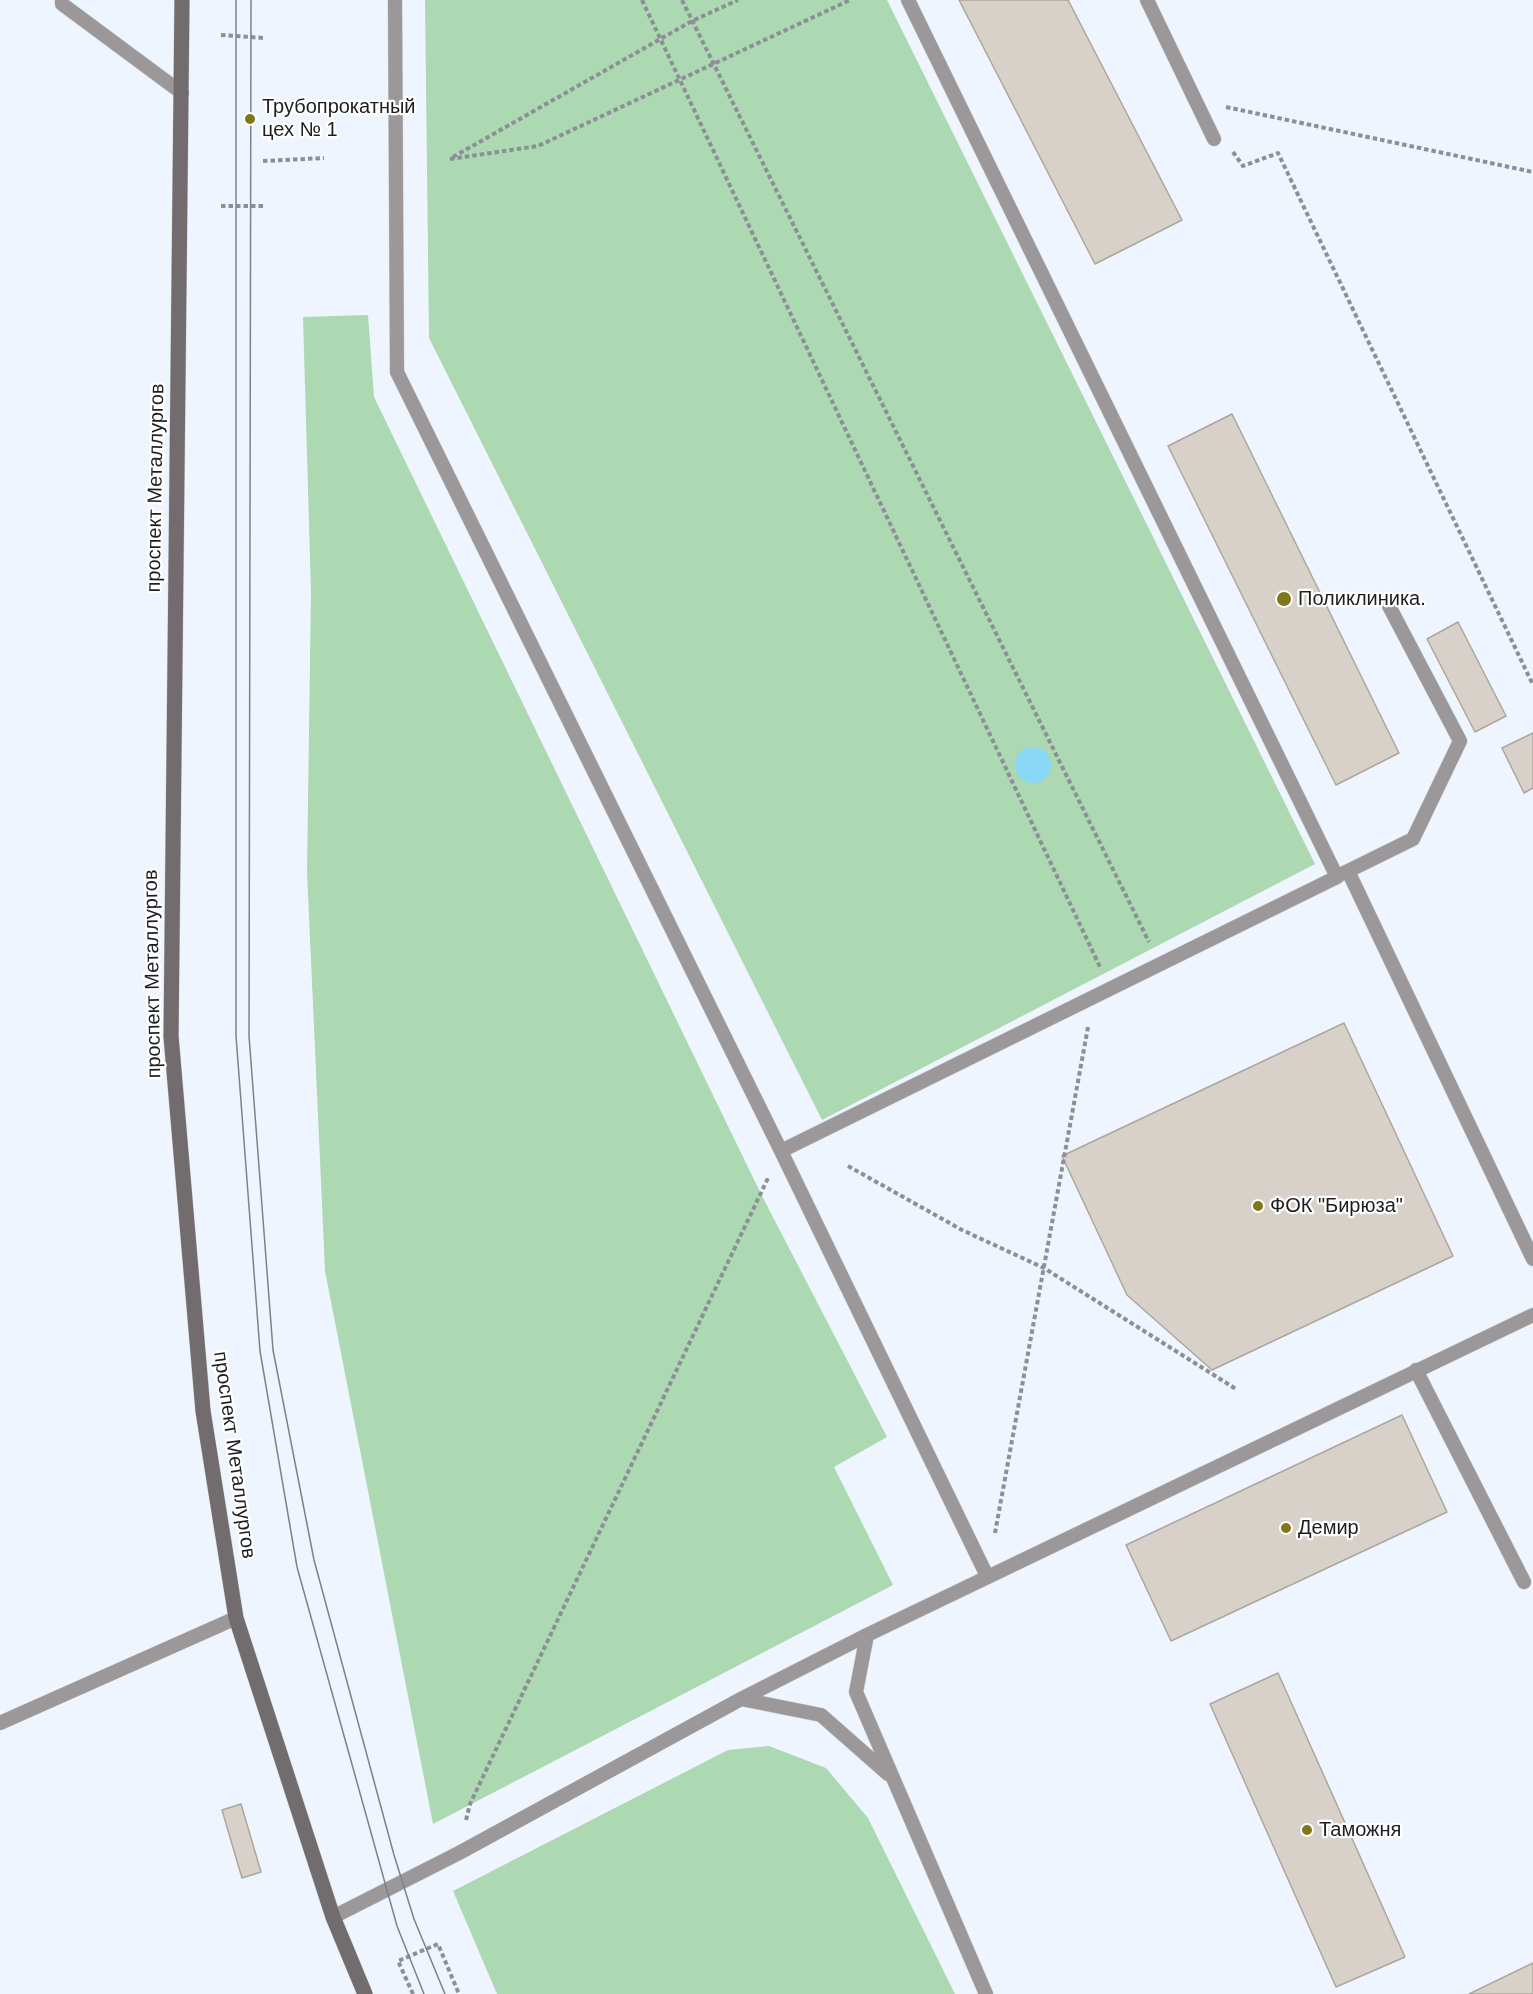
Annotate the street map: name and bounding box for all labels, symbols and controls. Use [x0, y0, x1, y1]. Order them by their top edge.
place label: Трубопрокатный цех № 1 [262, 95, 415, 142]
marker: Трубопрокатный цех № 1 [243, 112, 257, 126]
street label: проспект Металлургов [142, 383, 170, 593]
place label: Поликлиника. [1298, 587, 1426, 611]
marker: Поликлиника. [1275, 590, 1293, 608]
street label: проспект Металлургов [139, 869, 167, 1079]
place label: ФОК "Бирюза" [1270, 1194, 1403, 1218]
marker: ФОК "Бирюза" [1251, 1199, 1265, 1213]
street label: проспект Металлургов [208, 1350, 260, 1560]
place label: Демир [1298, 1516, 1359, 1540]
marker: Демир [1279, 1521, 1293, 1535]
place label: Таможня [1319, 1818, 1401, 1842]
marker: Таможня [1300, 1823, 1314, 1837]

